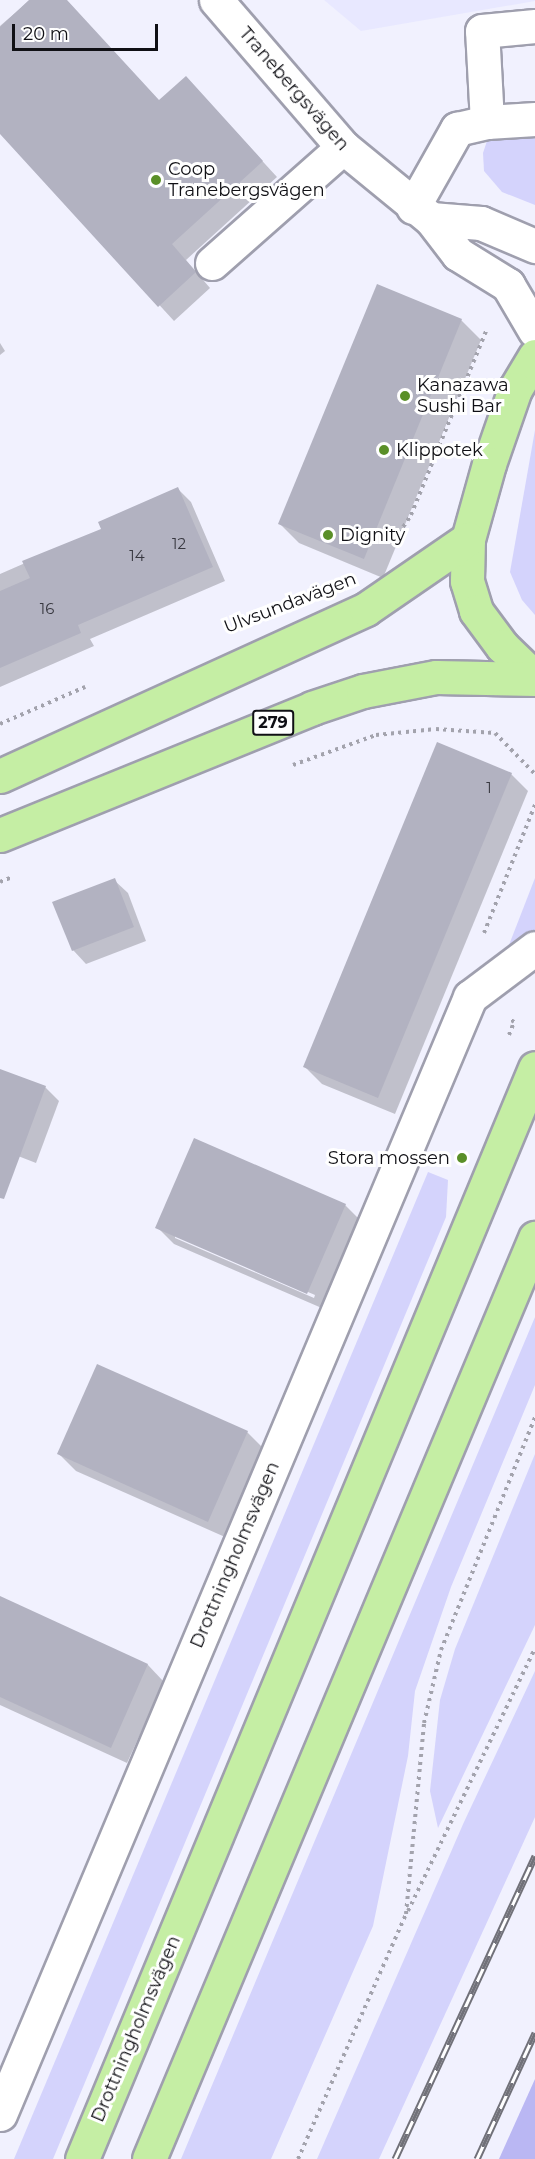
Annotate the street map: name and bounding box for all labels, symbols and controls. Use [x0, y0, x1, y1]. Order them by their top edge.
scale bar [15, 12, 160, 50]
text: 20 m [23, 23, 69, 45]
street label: Tranebergsvägen [234, 23, 354, 155]
place label: Coop Tranebergsvägen [168, 159, 325, 201]
marker: Coop Tranebergsvägen [149, 173, 163, 187]
place label: Kanazawa Sushi Bar [417, 375, 509, 418]
marker: Kanazawa Sushi Bar [398, 389, 412, 403]
place label: Klippotek [396, 439, 483, 461]
marker: Klippotek [377, 443, 391, 457]
place label: Dignity [340, 524, 405, 546]
marker: Dignity [321, 528, 335, 542]
house number: 12 [172, 535, 186, 553]
house number: 14 [129, 547, 145, 565]
street label: Ulvsundavägen [221, 568, 359, 638]
house number: 16 [40, 600, 54, 618]
road number: 279 [252, 710, 294, 736]
house number: 1 [486, 779, 492, 797]
place label: Stora mossen [328, 1147, 450, 1169]
marker: Stora mossen [455, 1151, 469, 1165]
street label: Drottningholmsvägen [186, 1459, 284, 1651]
street label: Drottningholmsvägen [87, 1933, 185, 2125]

